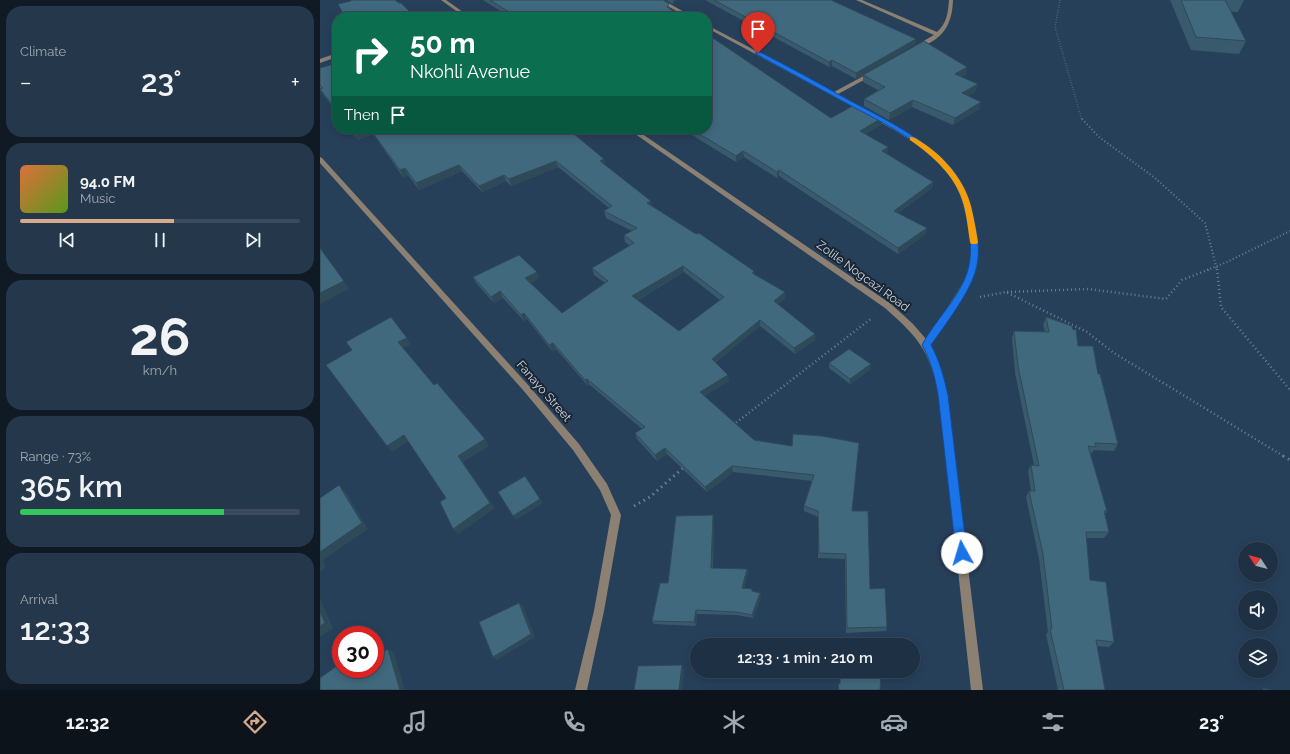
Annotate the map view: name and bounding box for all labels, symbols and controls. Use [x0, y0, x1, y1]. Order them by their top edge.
pin [741, 12, 775, 53]
icon: arrive [747, 18, 769, 40]
text: 50 m [410, 27, 476, 60]
icon: right [344, 28, 396, 80]
text: Climate [20, 44, 66, 59]
text: Nkohli Avenue [410, 61, 530, 82]
text: 23° [141, 64, 182, 99]
text: − [20, 69, 32, 95]
text: + [291, 69, 300, 95]
icon: arrive [387, 104, 409, 126]
text: Then [344, 106, 379, 124]
text: 94.0 FM [80, 173, 135, 191]
text: Music [80, 191, 115, 206]
icon: previous [56, 229, 78, 251]
icon: pause [149, 229, 171, 251]
icon: next [242, 229, 264, 251]
street label: Zolile Nogcazi Road [814, 238, 912, 314]
text: 26 [130, 306, 190, 367]
street label: Fanayo Street [514, 358, 574, 424]
text: km/h [143, 363, 177, 378]
text: Range · 73% [20, 449, 91, 464]
text: 365 km [20, 469, 123, 504]
position arrow [941, 532, 983, 574]
north arrow [1238, 542, 1278, 582]
map controls [1238, 542, 1278, 678]
button: sound [1238, 590, 1278, 630]
text: Arrival [20, 592, 58, 607]
text: 12:33 [20, 612, 90, 647]
speed limit sign: 30 [332, 626, 384, 678]
button: layers [1238, 638, 1278, 678]
text: 12:33 · 1 min · 210 m [737, 649, 873, 667]
icon: directions [241, 708, 269, 736]
icon: music [401, 708, 429, 736]
icon: phone [560, 708, 588, 736]
icon: climate [720, 708, 748, 736]
icon: car [880, 708, 908, 736]
icon: filters [1039, 708, 1067, 736]
text: 12:32 [66, 712, 110, 733]
text: 23° [1199, 712, 1224, 733]

